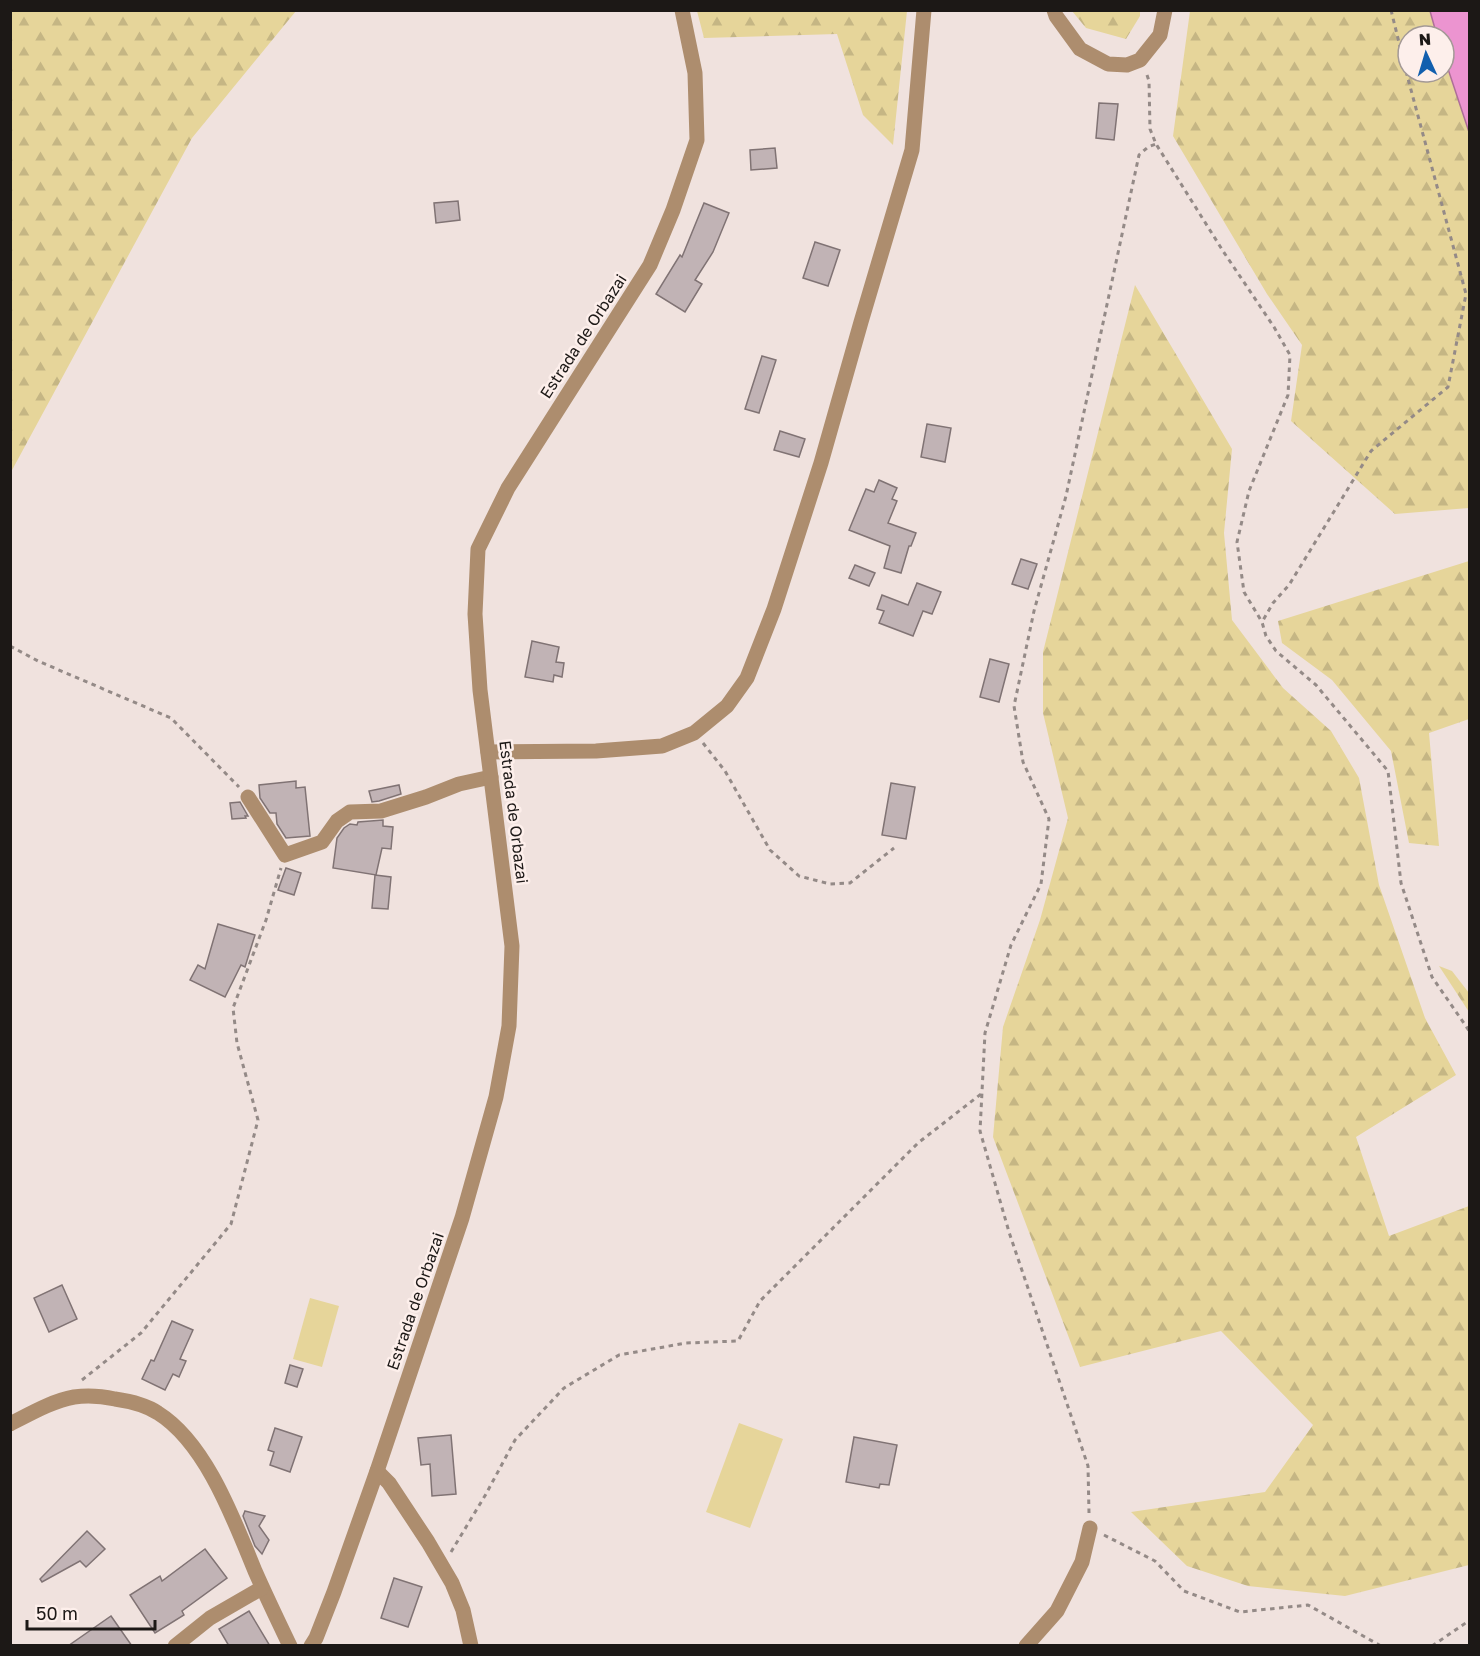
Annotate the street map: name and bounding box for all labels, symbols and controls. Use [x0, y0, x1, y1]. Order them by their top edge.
north arrow [1396, 24, 1456, 84]
text: N [1418, 29, 1432, 49]
street label: Estrada de Orbazai [535, 270, 631, 402]
street label: Estrada de Orbazai [495, 739, 533, 885]
street label: Estrada de Orbazai [382, 1230, 448, 1372]
scale bar [27, 1593, 154, 1631]
text: 50 m [36, 1602, 78, 1624]

